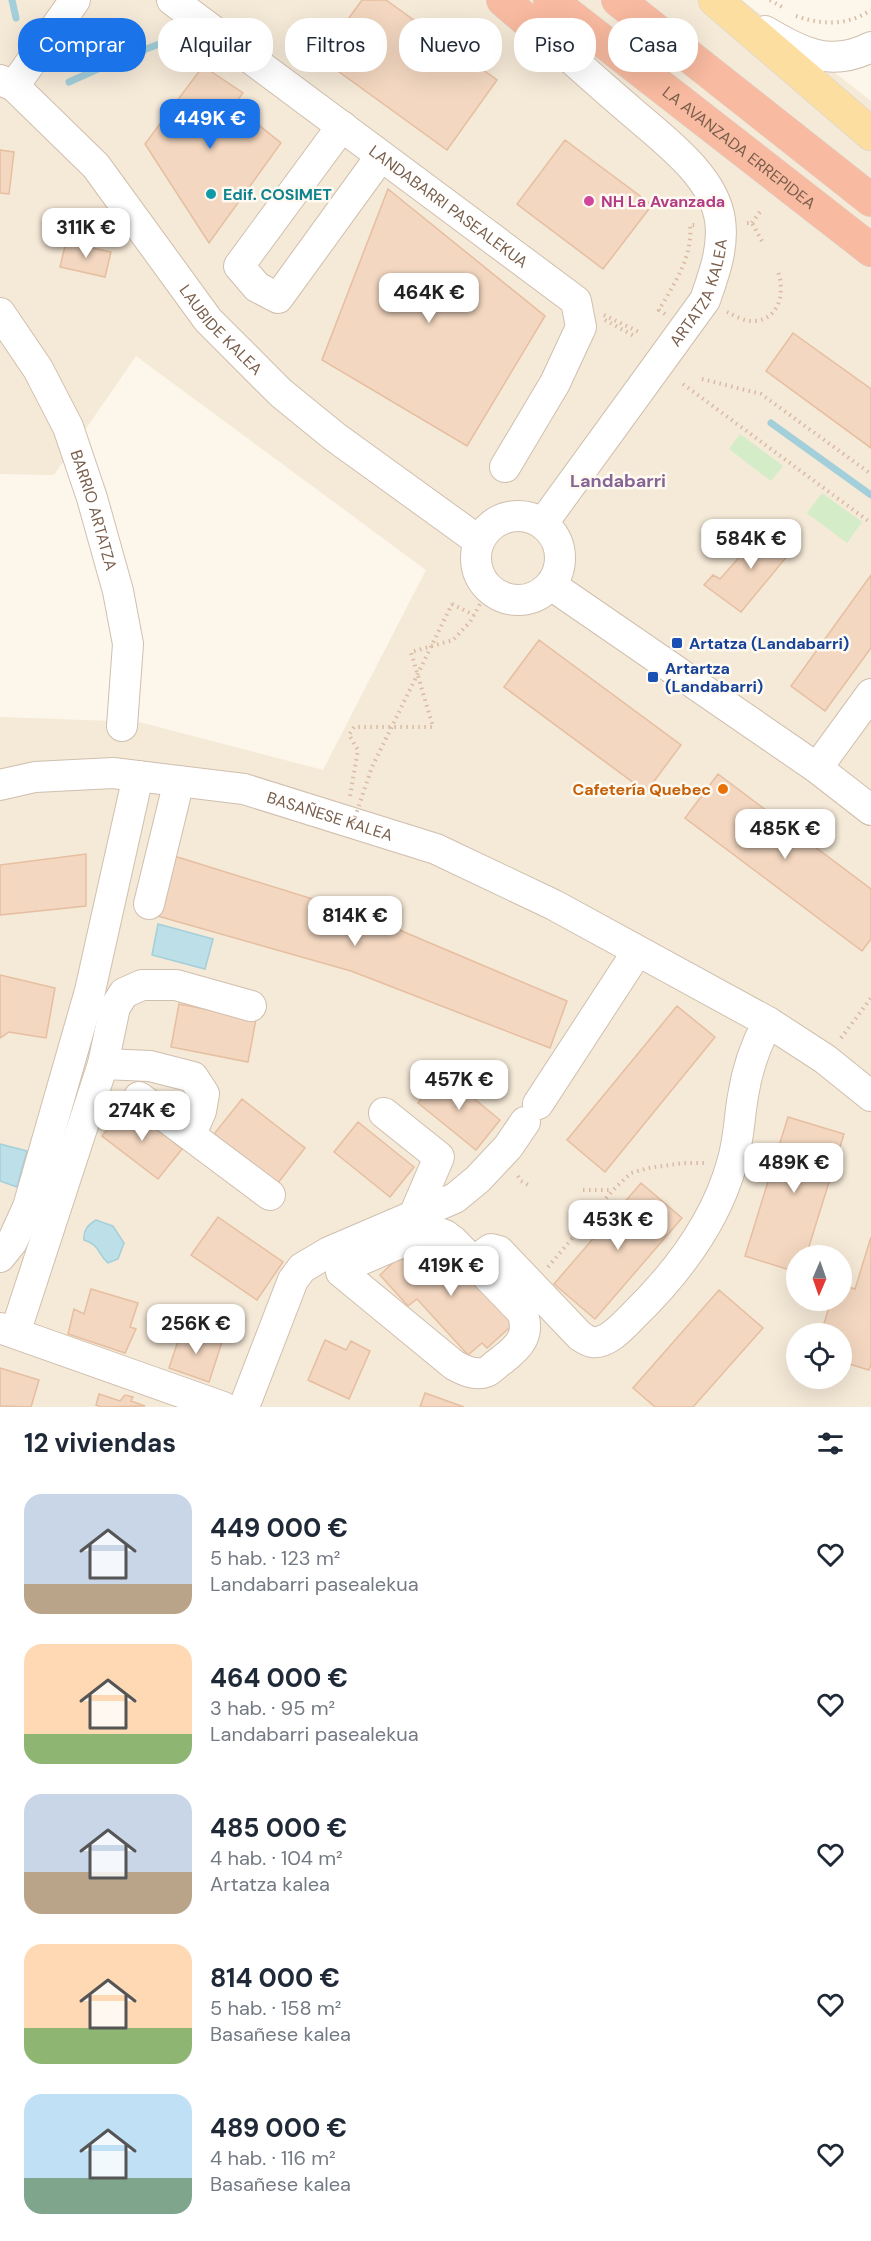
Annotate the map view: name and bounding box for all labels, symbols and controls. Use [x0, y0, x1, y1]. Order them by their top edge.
chip: Comprar [18, 18, 146, 72]
chip: Alquilar [158, 18, 273, 72]
chip: Filtros [285, 18, 387, 72]
chip: Nuevo [399, 18, 502, 72]
chip: Piso [514, 18, 596, 72]
chip: Casa [608, 18, 698, 72]
street label: LA AVANZADA ERREPIDEA [658, 82, 820, 214]
pin: 449K € [161, 99, 259, 150]
text: 449K € [174, 105, 246, 131]
street label: LANDABARRI PASEALEKUA [365, 140, 532, 273]
place label: Edif. COSIMET [223, 184, 332, 205]
marker: Edif. COSIMET [204, 187, 218, 201]
place label: NH La Avanzada [601, 191, 725, 212]
marker: NH La Avanzada [582, 194, 596, 208]
pin: 311K € [37, 208, 135, 259]
text: 311K € [56, 214, 116, 240]
street label: ARTATZA KALEA [665, 237, 732, 351]
pin: 464K € [380, 273, 478, 324]
text: 464K € [393, 279, 465, 305]
street label: LAUBIDE KALEA [175, 280, 267, 380]
street label: BARRIO ARTATZA [65, 447, 122, 573]
district label: Landabarri [570, 469, 666, 493]
pin: 584K € [702, 519, 800, 570]
text: 584K € [715, 525, 787, 551]
place label: Artatza (Landabarri) [689, 633, 849, 654]
marker: Artatza (Landabarri) [670, 636, 684, 650]
place label: Artartza (Landabarri) [665, 658, 763, 697]
marker: Artartza (Landabarri) [646, 670, 660, 684]
place label: Cafetería Quebec [573, 779, 711, 800]
marker: Cafetería Quebec [716, 782, 730, 796]
street label: BASAÑESE KALEA [264, 787, 396, 846]
pin: 485K € [736, 809, 834, 860]
text: 485K € [749, 815, 821, 841]
pin: 814K € [306, 896, 404, 947]
text: 814K € [322, 902, 388, 928]
pin: 457K € [410, 1060, 508, 1111]
text: 457K € [424, 1066, 494, 1092]
pin: 274K € [93, 1091, 191, 1142]
text: 274K € [108, 1097, 176, 1123]
pin: 489K € [745, 1143, 843, 1194]
text: 489K € [758, 1149, 830, 1175]
pin: 453K € [569, 1200, 667, 1251]
text: 453K € [582, 1206, 654, 1232]
north arrow [786, 1245, 852, 1311]
map controls [786, 1245, 852, 1389]
pin: 419K € [402, 1246, 500, 1297]
text: 419K € [418, 1252, 484, 1278]
pin: 256K € [147, 1304, 245, 1355]
text: 256K € [161, 1310, 231, 1336]
button: locate [786, 1323, 852, 1389]
text: 12 viviendas [24, 1426, 176, 1460]
icon: filters [814, 1427, 847, 1460]
text: 449 000 € [210, 1511, 348, 1545]
icon: home [72, 1518, 144, 1590]
icon: heart [814, 1538, 847, 1571]
text: 5 hab. · 123 m² [210, 1545, 340, 1571]
text: Landabarri pasealekua [210, 1571, 419, 1597]
text: 464 000 € [210, 1661, 348, 1695]
icon: home [72, 1668, 144, 1740]
icon: heart [814, 1688, 847, 1721]
text: 3 hab. · 95 m² [210, 1695, 335, 1721]
text: Landabarri pasealekua [210, 1721, 419, 1747]
text: 485 000 € [210, 1811, 347, 1845]
icon: home [72, 1818, 144, 1890]
icon: heart [814, 1838, 847, 1871]
text: 4 hab. · 104 m² [210, 1845, 343, 1871]
text: Artatza kalea [210, 1871, 330, 1897]
text: 814 000 € [210, 1961, 340, 1995]
icon: home [72, 1968, 144, 2040]
icon: heart [814, 1988, 847, 2021]
text: 5 hab. · 158 m² [210, 1995, 341, 2021]
text: Basañese kalea [210, 2021, 351, 2047]
text: 489 000 € [210, 2111, 347, 2145]
icon: home [72, 2118, 144, 2190]
icon: heart [814, 2138, 847, 2171]
text: 4 hab. · 116 m² [210, 2145, 336, 2171]
text: Basañese kalea [210, 2171, 351, 2197]

